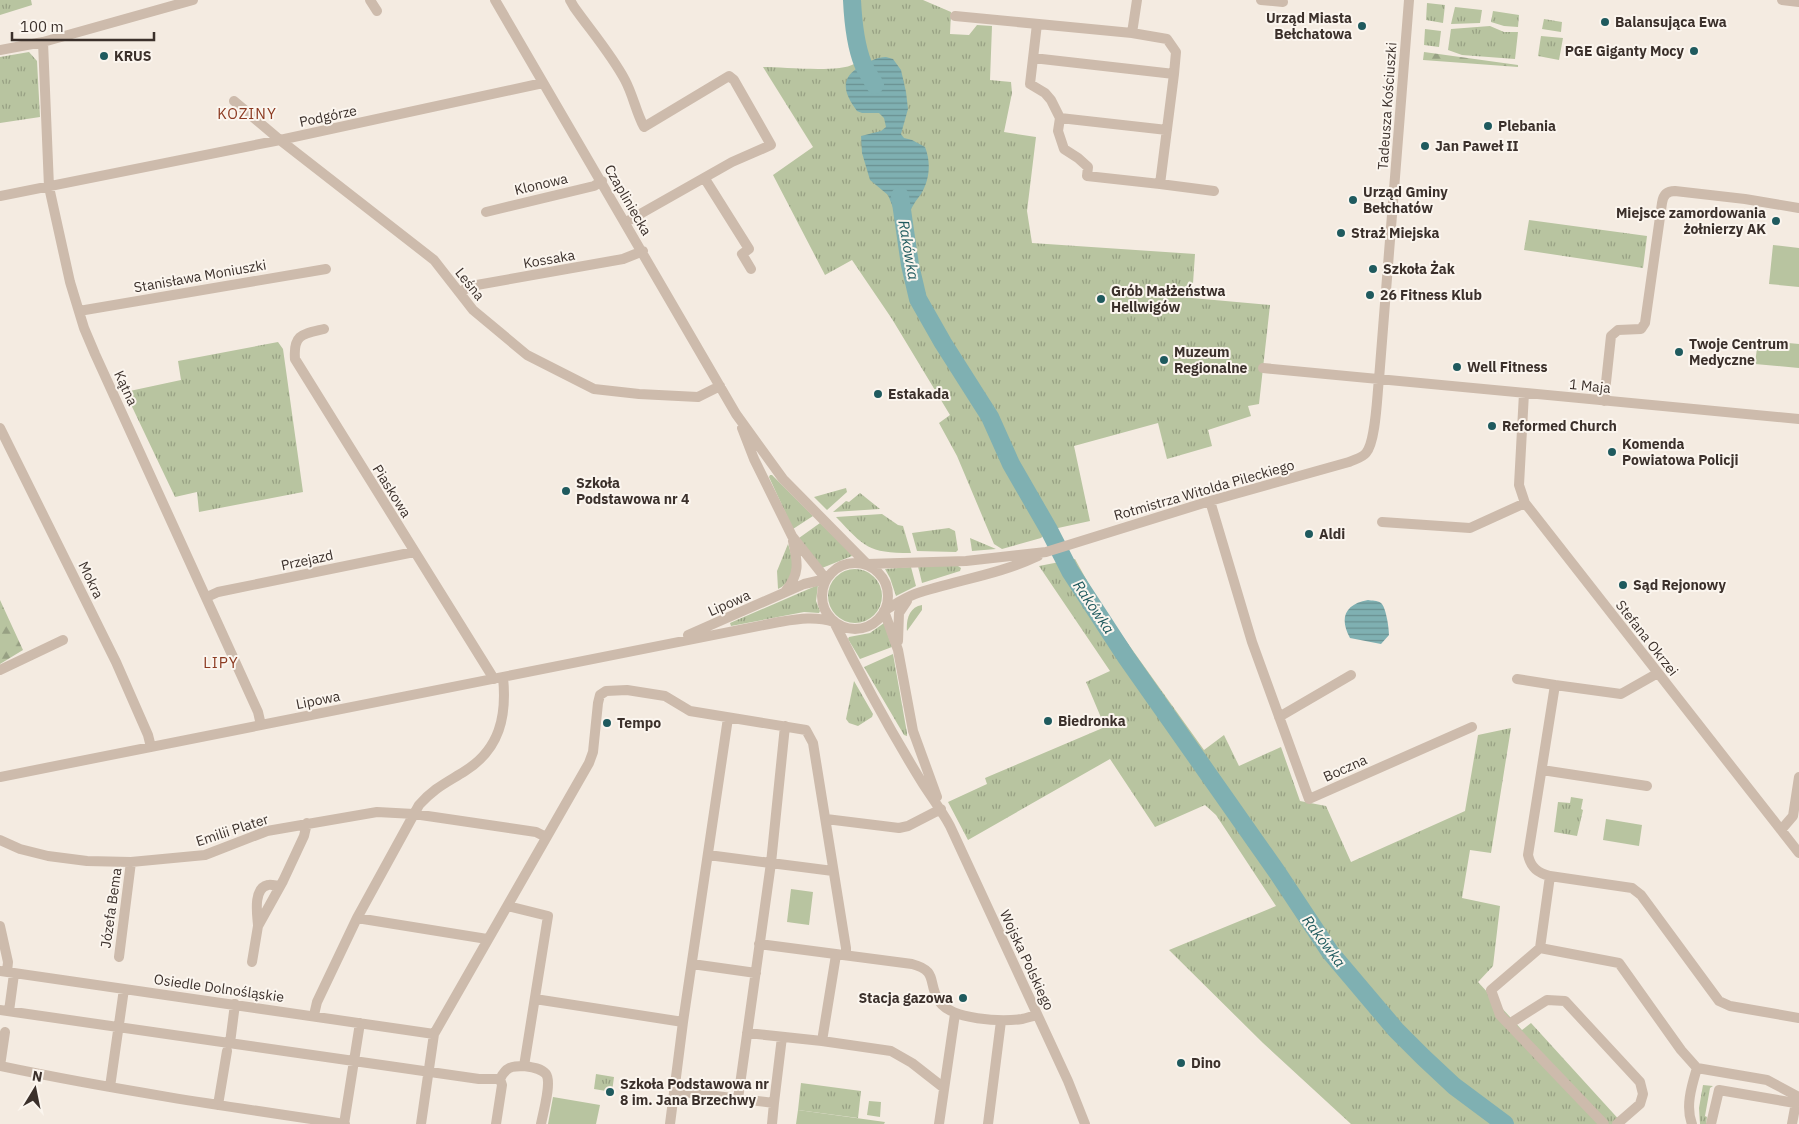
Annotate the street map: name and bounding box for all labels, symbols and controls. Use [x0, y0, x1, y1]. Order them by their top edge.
place label: Urząd Miasta Bełchatowa [1266, 9, 1352, 43]
scale bar [12, 10, 155, 42]
place label: Balansująca Ewa [1615, 13, 1727, 31]
marker: Balansująca Ewa [1599, 16, 1611, 28]
text: 100 m [20, 17, 64, 36]
marker: Urząd Miasta Bełchatowa [1356, 20, 1368, 32]
street label: Tadeusza Kościuszki [1374, 42, 1400, 170]
place label: PGE Giganty Mocy [1565, 42, 1685, 60]
marker: PGE Giganty Mocy [1688, 45, 1700, 57]
place label: KRUS [114, 47, 152, 65]
marker: KRUS [98, 50, 110, 62]
street label: Podgórze [298, 101, 359, 131]
district label: KOZINY [217, 104, 277, 123]
place label: Plebania [1498, 117, 1556, 135]
marker: Plebania [1482, 120, 1494, 132]
place label: Jan Paweł II [1435, 137, 1519, 155]
marker: Jan Paweł II [1419, 140, 1431, 152]
street label: Czapliniecka [600, 161, 656, 239]
street label: Klonowa [512, 169, 570, 199]
place label: Urząd Gminy Bełchatów [1363, 183, 1448, 217]
marker: Urząd Gminy Bełchatów [1347, 194, 1359, 206]
place label: Miejsce zamordowania żołnierzy AK [1616, 204, 1766, 238]
marker: Miejsce zamordowania żołnierzy AK [1770, 215, 1782, 227]
water label: Rakówka [894, 219, 924, 282]
place label: Straż Miejska [1351, 224, 1439, 242]
marker: Straż Miejska [1335, 227, 1347, 239]
street label: Kossaka [522, 246, 577, 272]
street label: Stanisława Moniuszki [132, 255, 268, 297]
place label: Szkoła Żak [1383, 260, 1456, 278]
marker: Szkoła Żak [1367, 263, 1379, 275]
street label: Leśna [451, 264, 489, 304]
place label: Grób Małżeństwa Hellwigów [1111, 282, 1225, 316]
place label: 26 Fitness Klub [1380, 286, 1482, 304]
marker: 26 Fitness Klub [1364, 289, 1376, 301]
marker: Grób Małżeństwa Hellwigów [1095, 293, 1107, 305]
place label: Twoje Centrum Medyczne [1689, 335, 1789, 369]
place label: Muzeum Regionalne [1174, 343, 1248, 377]
marker: Twoje Centrum Medyczne [1673, 346, 1685, 358]
marker: Muzeum Regionalne [1158, 354, 1170, 366]
place label: Well Fitness [1467, 358, 1548, 376]
marker: Well Fitness [1451, 361, 1463, 373]
street label: Kątna [110, 368, 142, 409]
street label: 1 Maja [1568, 375, 1612, 397]
place label: Estakada [888, 385, 949, 403]
marker: Estakada [872, 388, 884, 400]
place label: Reformed Church [1502, 417, 1617, 435]
marker: Reformed Church [1486, 420, 1498, 432]
place label: Komenda Powiatowa Policji [1622, 435, 1739, 469]
marker: Komenda Powiatowa Policji [1606, 446, 1618, 458]
street label: Rotmistrza Witolda Pileckiego [1112, 456, 1296, 524]
street label: Piaskowa [369, 461, 416, 521]
place label: Szkoła Podstawowa nr 4 [576, 474, 689, 508]
marker: Szkoła Podstawowa nr 4 [560, 485, 572, 497]
place label: Aldi [1319, 525, 1345, 543]
marker: Aldi [1303, 528, 1315, 540]
street label: Przejazd [279, 546, 335, 574]
street label: Mokra [74, 558, 108, 602]
place label: Sąd Rejonowy [1633, 576, 1726, 594]
water label: Rakówka [1069, 577, 1119, 638]
marker: Sąd Rejonowy [1617, 579, 1629, 591]
street label: Lipowa [705, 586, 753, 620]
street label: Stefana Okrzei [1612, 596, 1682, 680]
district label: LIPY [203, 653, 239, 672]
street label: Lipowa [294, 687, 342, 713]
place label: Biedronka [1058, 712, 1126, 730]
place label: Tempo [617, 714, 661, 732]
marker: Biedronka [1042, 715, 1054, 727]
marker: Tempo [601, 717, 613, 729]
street label: Boczna [1320, 750, 1370, 786]
street label: Emilii Plater [193, 810, 271, 850]
street label: Józefa Bema [96, 866, 126, 949]
street label: Wojska Polskiego [996, 907, 1058, 1013]
water label: Rakówka [1298, 911, 1350, 971]
street label: Osiedle Dolnośląskie [153, 970, 285, 1006]
place label: Stacja gazowa [858, 989, 953, 1007]
marker: Stacja gazowa [957, 992, 969, 1004]
place label: Dino [1191, 1054, 1221, 1072]
marker: Dino [1175, 1057, 1187, 1069]
north arrow [10, 1064, 60, 1114]
text: N [31, 1066, 44, 1086]
place label: Szkoła Podstawowa nr 8 im. Jana Brzechwy [620, 1075, 769, 1109]
marker: Szkoła Podstawowa nr 8 im. Jana Brzechwy [604, 1086, 616, 1098]

